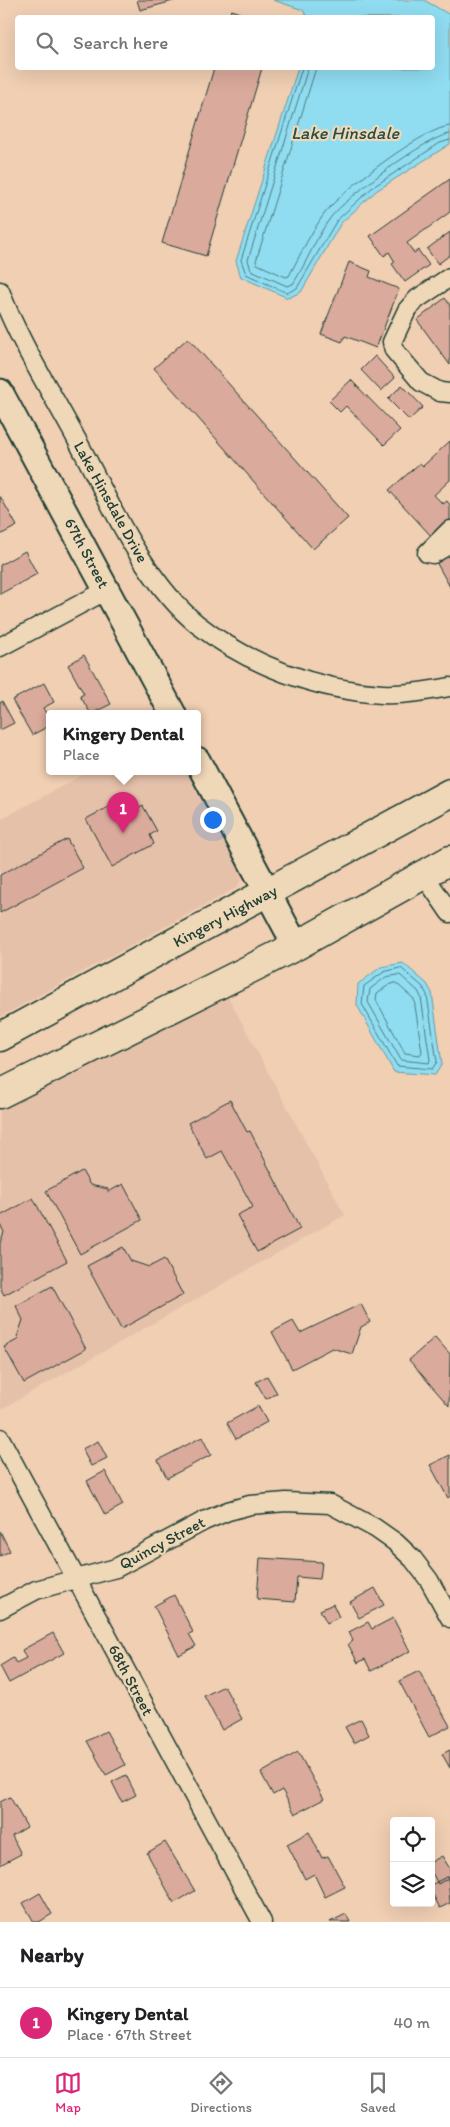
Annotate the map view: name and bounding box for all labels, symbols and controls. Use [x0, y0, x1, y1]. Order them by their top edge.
search box [15, 15, 435, 70]
icon: search [33, 29, 61, 57]
text: Search here [73, 31, 168, 54]
water label: Lake Hinsdale [291, 122, 400, 144]
street label: Lake Hinsdale Drive [70, 438, 152, 566]
street label: 67th Street [61, 515, 113, 591]
popup [46, 710, 201, 775]
text: Kingery Dental [63, 722, 184, 745]
text: Place [63, 745, 100, 764]
pin: 1 [107, 792, 139, 833]
your location [200, 807, 226, 833]
street label: Kingery Highway [170, 880, 281, 951]
street label: Quincy Street [116, 1512, 208, 1574]
street label: 68th Street [104, 1641, 158, 1719]
map controls [390, 1817, 435, 1907]
button: locate [390, 1817, 435, 1862]
button: layers [390, 1862, 435, 1907]
text: Nearby [20, 1942, 84, 1967]
text: Kingery Dental [67, 2002, 188, 2025]
text: 1 [32, 2013, 40, 2032]
text: 40 m [393, 2013, 430, 2032]
text: Place · 67th Street [67, 2025, 192, 2044]
tab: Map [54, 2069, 82, 2116]
tab: Directions [190, 2069, 252, 2116]
tab: Saved [360, 2069, 396, 2116]

